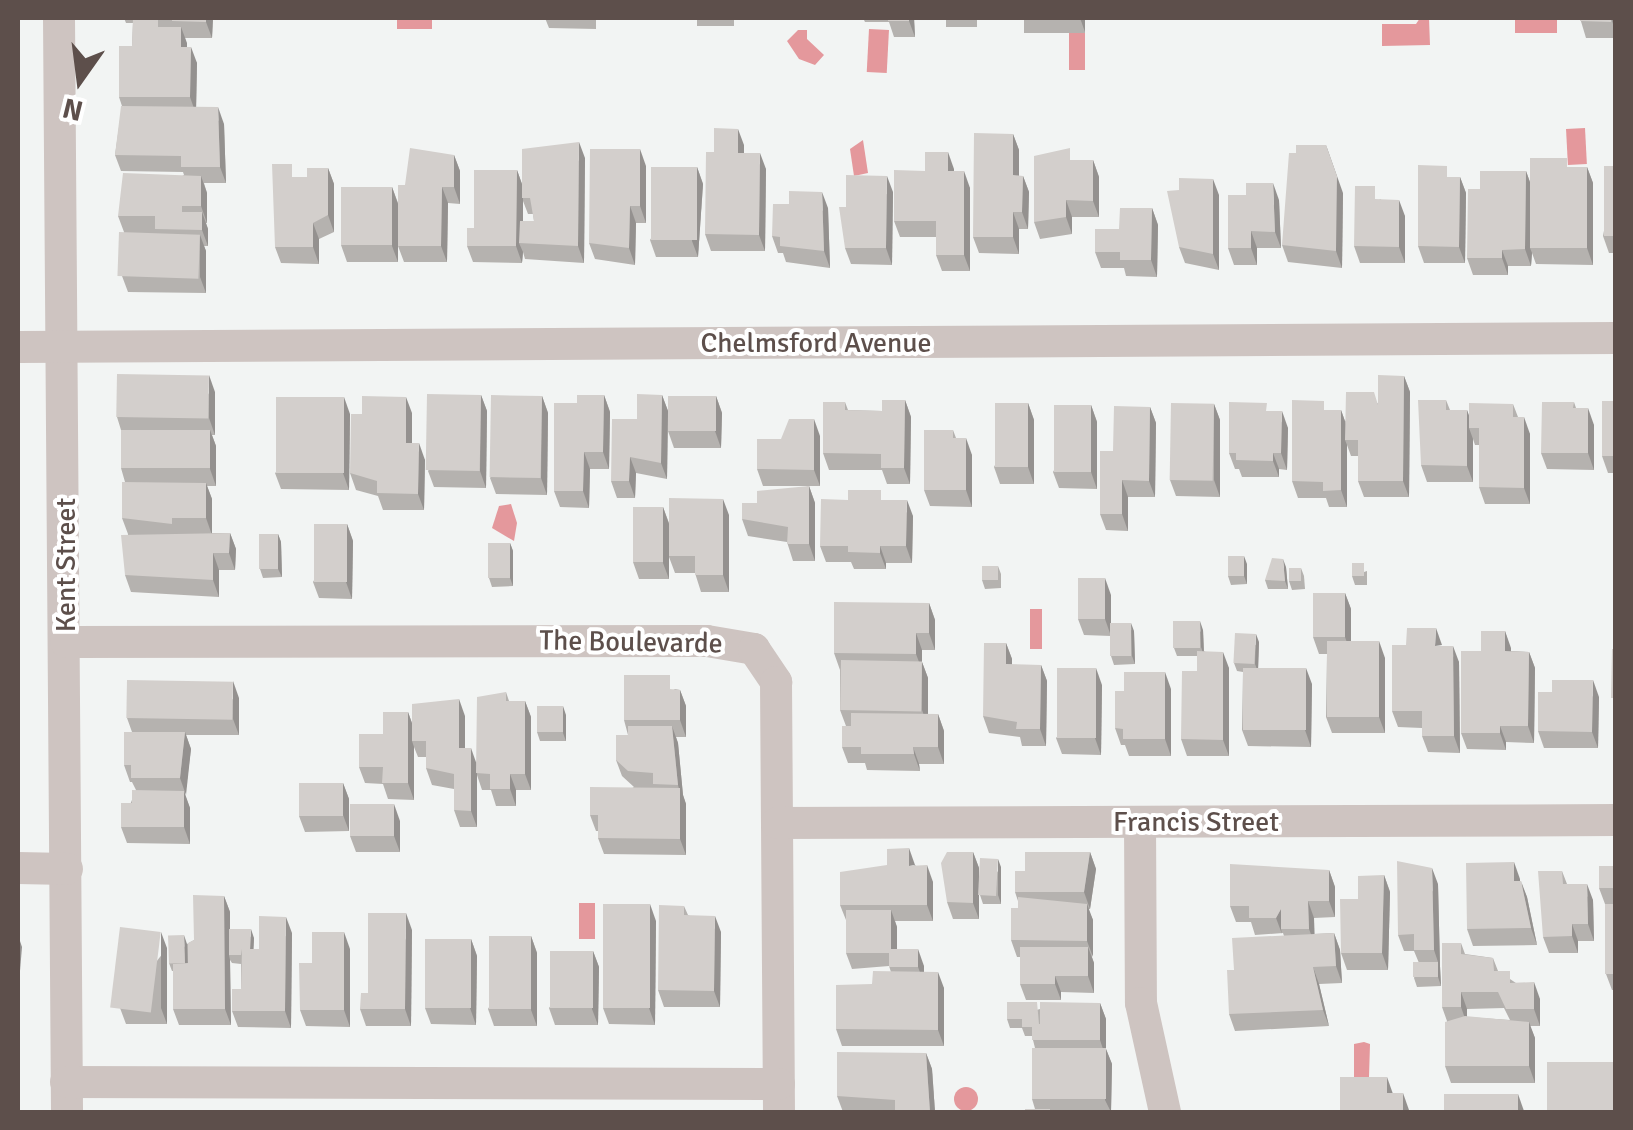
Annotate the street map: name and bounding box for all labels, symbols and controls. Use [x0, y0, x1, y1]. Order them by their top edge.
north arrow [30, 30, 130, 130]
text: N [59, 90, 86, 128]
street label: Chelmsford Avenue [700, 326, 932, 360]
street label: Kent Street [49, 498, 83, 632]
street label: The Boulevarde [539, 624, 723, 660]
street label: Francis Street [1113, 805, 1279, 839]

